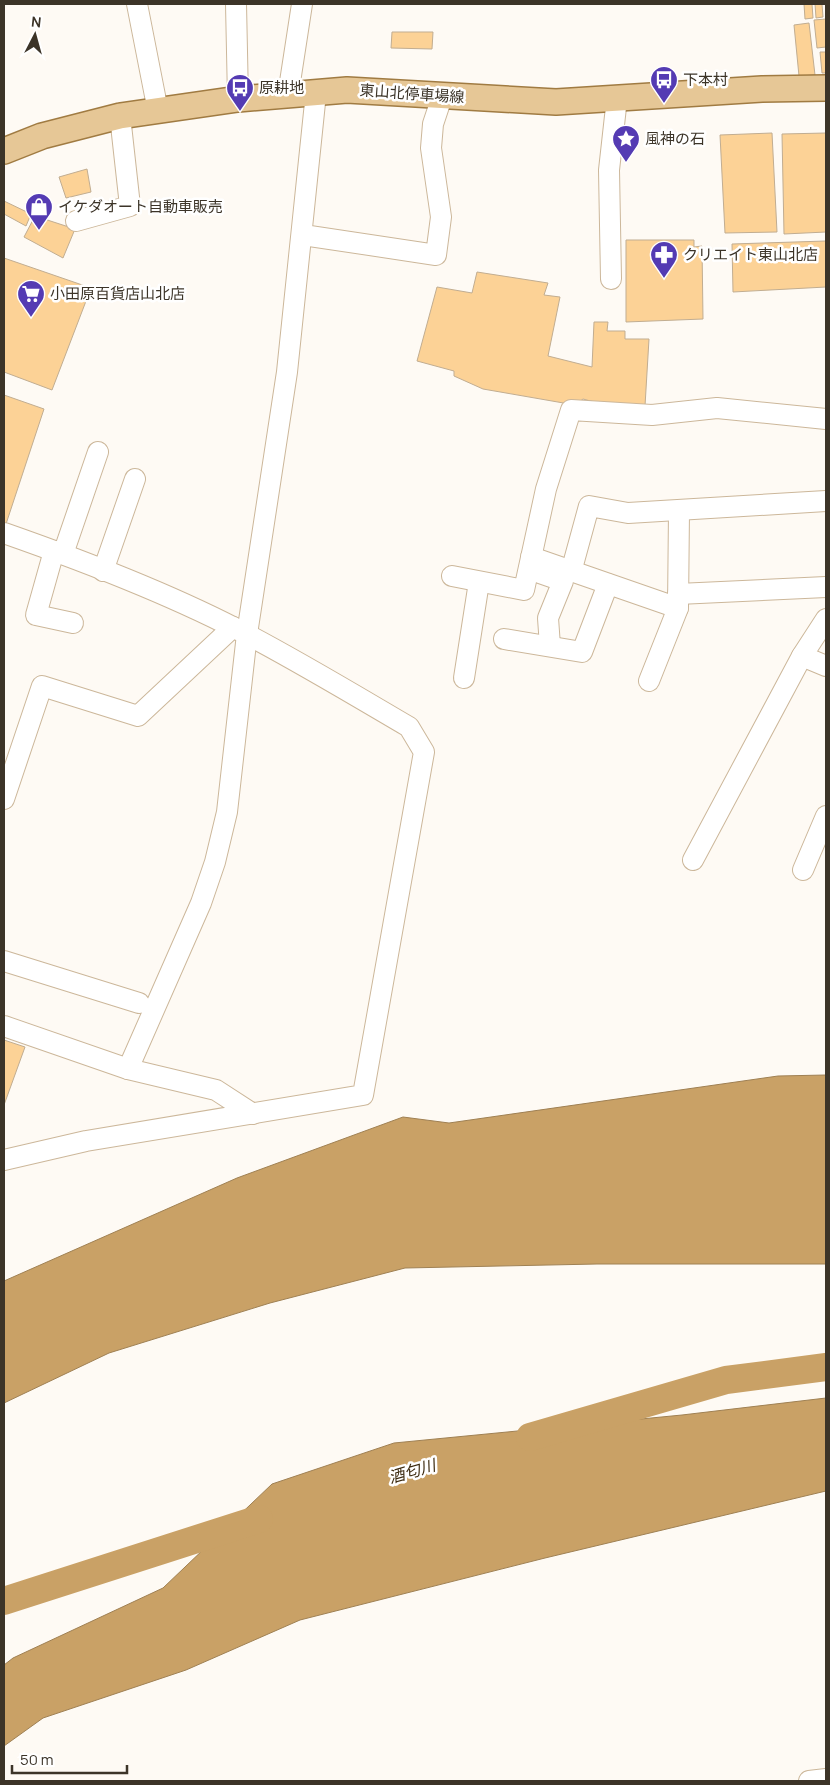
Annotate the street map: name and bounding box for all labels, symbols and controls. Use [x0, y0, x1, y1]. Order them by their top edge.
north arrow [10, 10, 60, 60]
text: N [30, 12, 42, 32]
bus stop icon: 下本村 [649, 65, 679, 104]
place label: 下本村 [683, 69, 728, 90]
bus stop icon: 原耕地 [225, 73, 255, 112]
place label: 原耕地 [259, 77, 304, 98]
street label: 東山北停車場線 [359, 79, 465, 108]
place icon: 風神の石 [611, 124, 641, 163]
place label: 風神の石 [645, 128, 705, 149]
shop icon: イケダオート自動車販売 [24, 192, 54, 231]
place label: イケダオート自動車販売 [58, 196, 223, 217]
pharmacy icon: クリエイト東山北店 [649, 240, 679, 279]
place label: クリエイト東山北店 [683, 244, 818, 265]
supermarket icon: 小田原百貨店山北店 [16, 279, 46, 318]
place label: 小田原百貨店山北店 [50, 283, 185, 304]
water label: 酒匂川 [386, 1453, 440, 1488]
scale bar [12, 1742, 128, 1774]
text: 50 m [20, 1749, 54, 1770]

